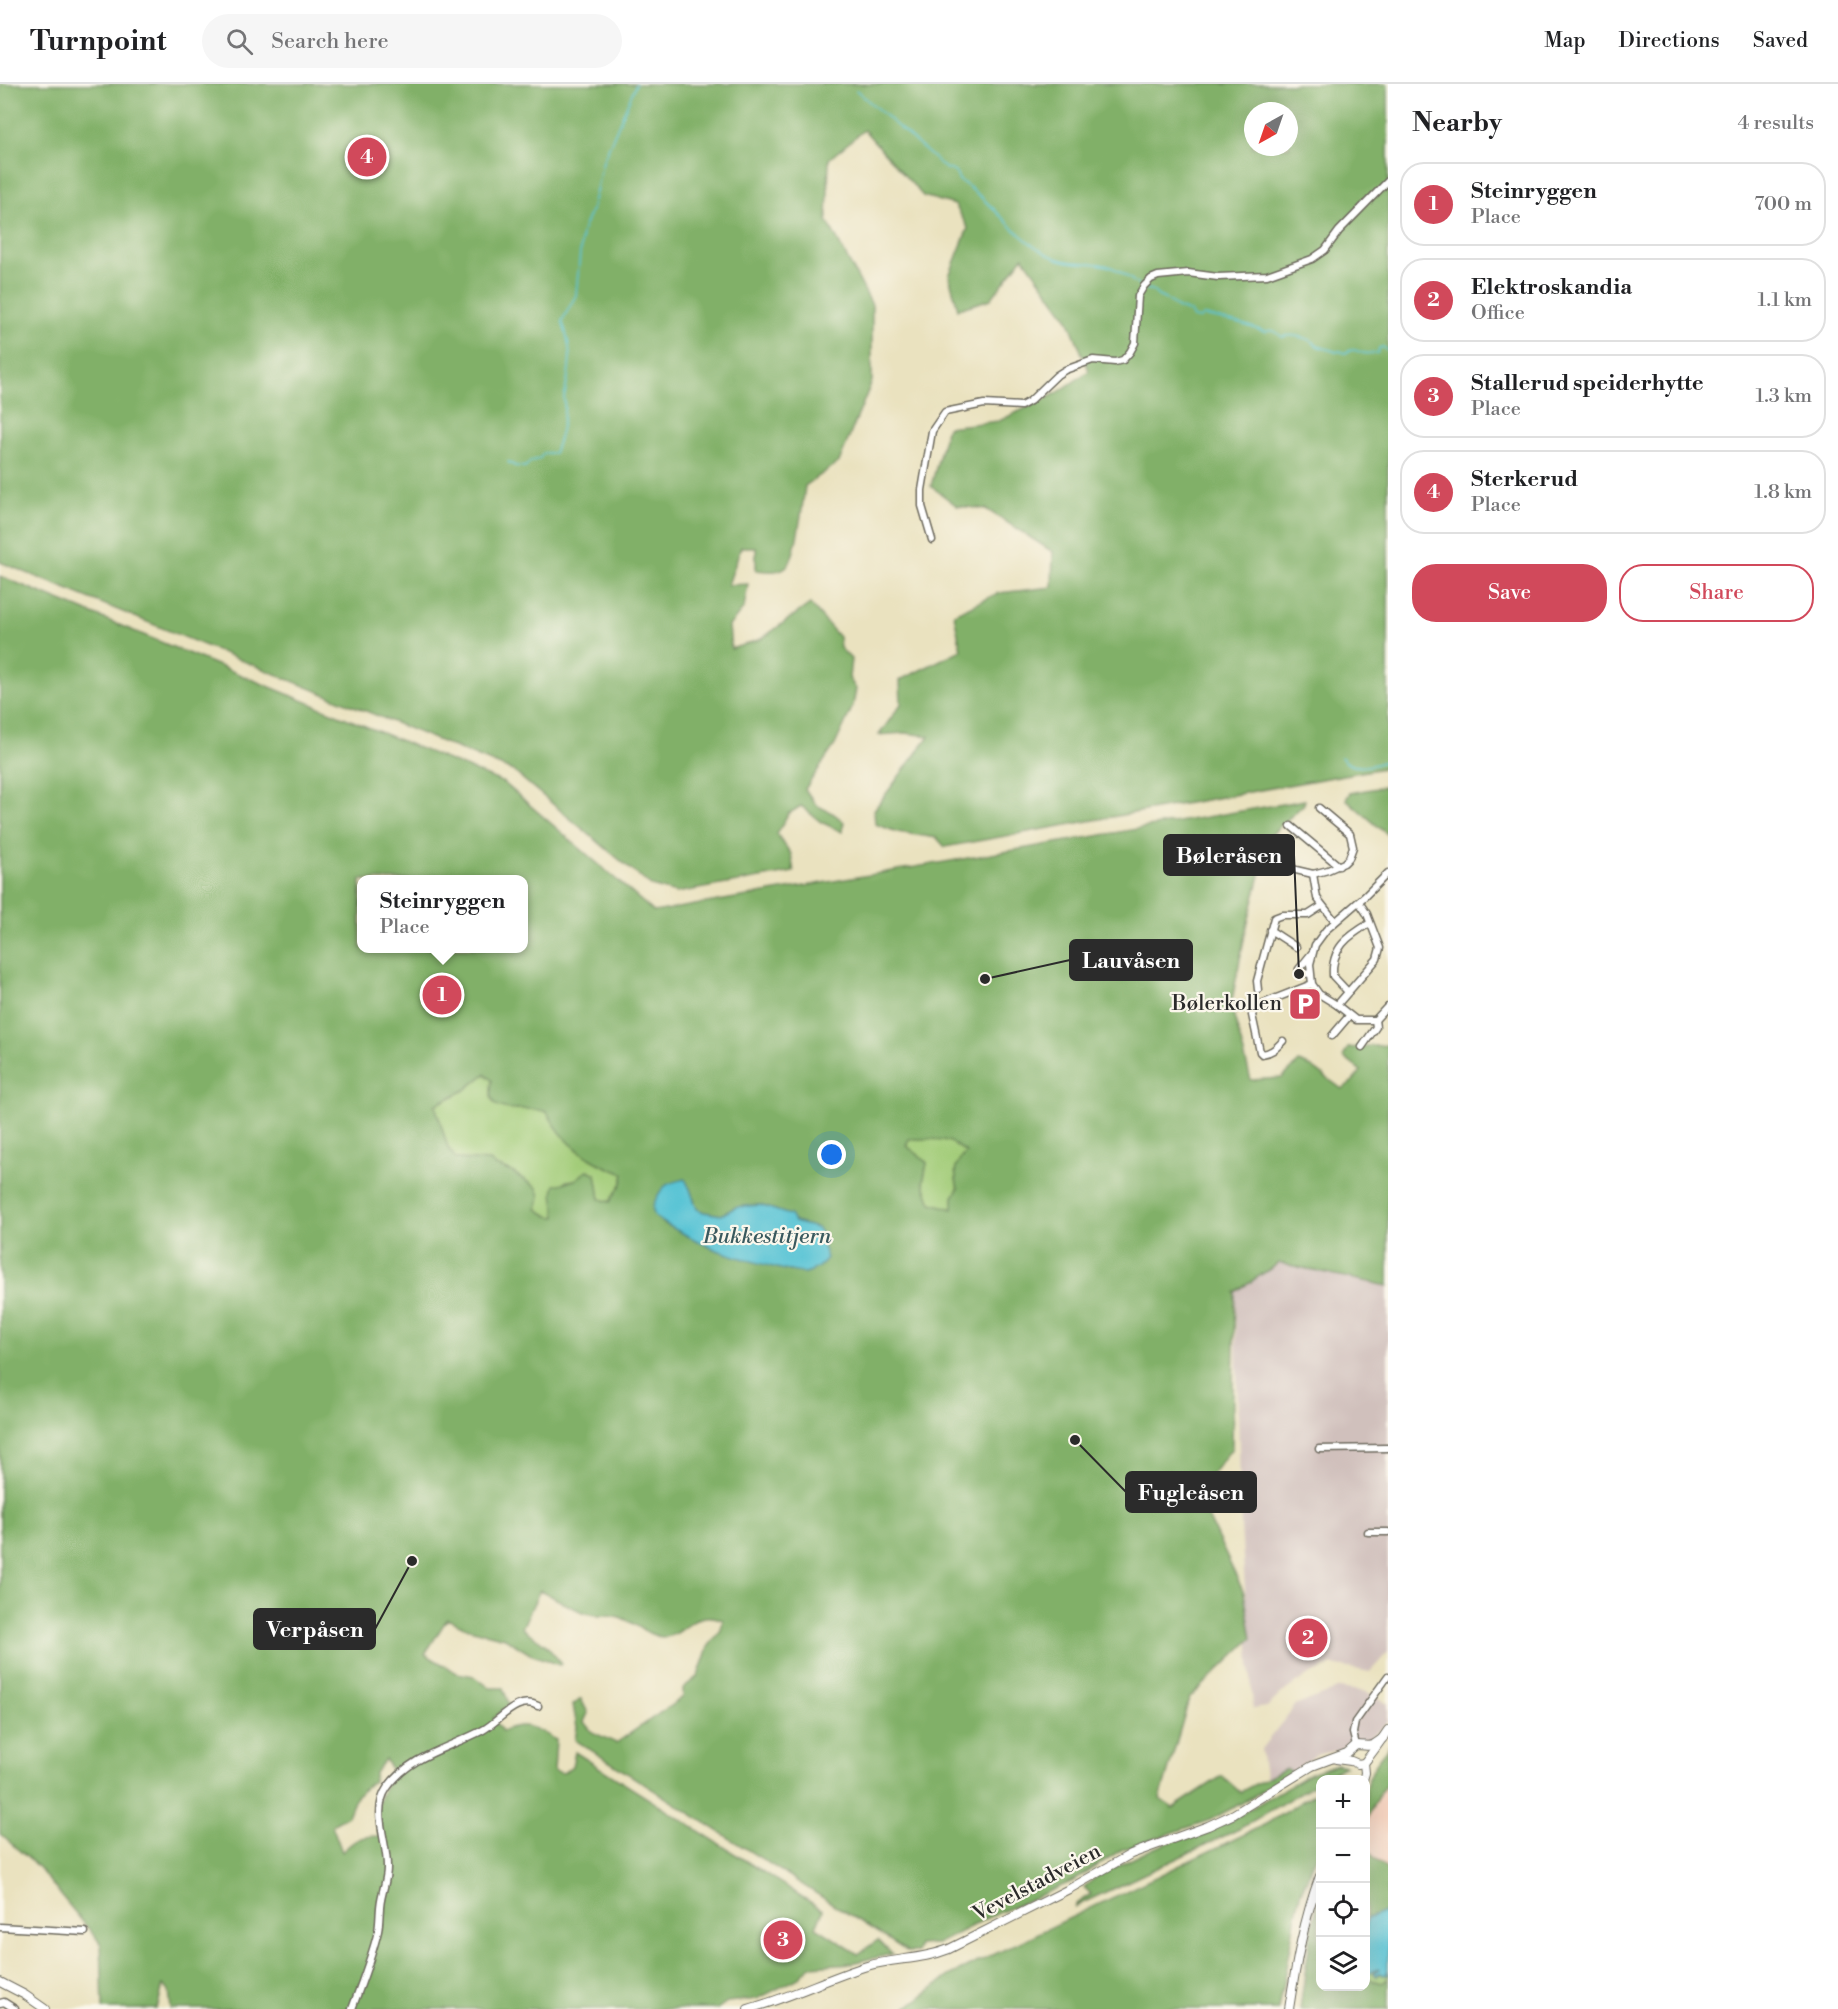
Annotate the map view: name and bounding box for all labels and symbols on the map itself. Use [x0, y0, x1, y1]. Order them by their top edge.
north arrow [1244, 102, 1298, 156]
pin: 4 [348, 134, 386, 180]
callout: Bøleråsen [1164, 835, 1294, 875]
text: Bøleråsen [1176, 843, 1283, 870]
callout: Lauvåsen [1070, 940, 1192, 980]
text: Lauvåsen [1082, 948, 1180, 975]
pin: 1 [422, 972, 462, 1018]
parking icon: Bølerkollen [1287, 986, 1323, 1022]
place label: Bølerkollen [1171, 991, 1282, 1017]
your location [817, 1140, 846, 1169]
water label: Bukkestitjern [702, 1223, 832, 1250]
callout: Fugleåsen [1126, 1472, 1256, 1512]
text: Fugleåsen [1138, 1480, 1245, 1507]
callout: Verpåsen [254, 1609, 375, 1649]
pin: 2 [1288, 1616, 1328, 1660]
text: Verpåsen [266, 1617, 364, 1644]
street label: Vevelstadveien [968, 1838, 1106, 1928]
pin: 3 [764, 1918, 802, 1962]

